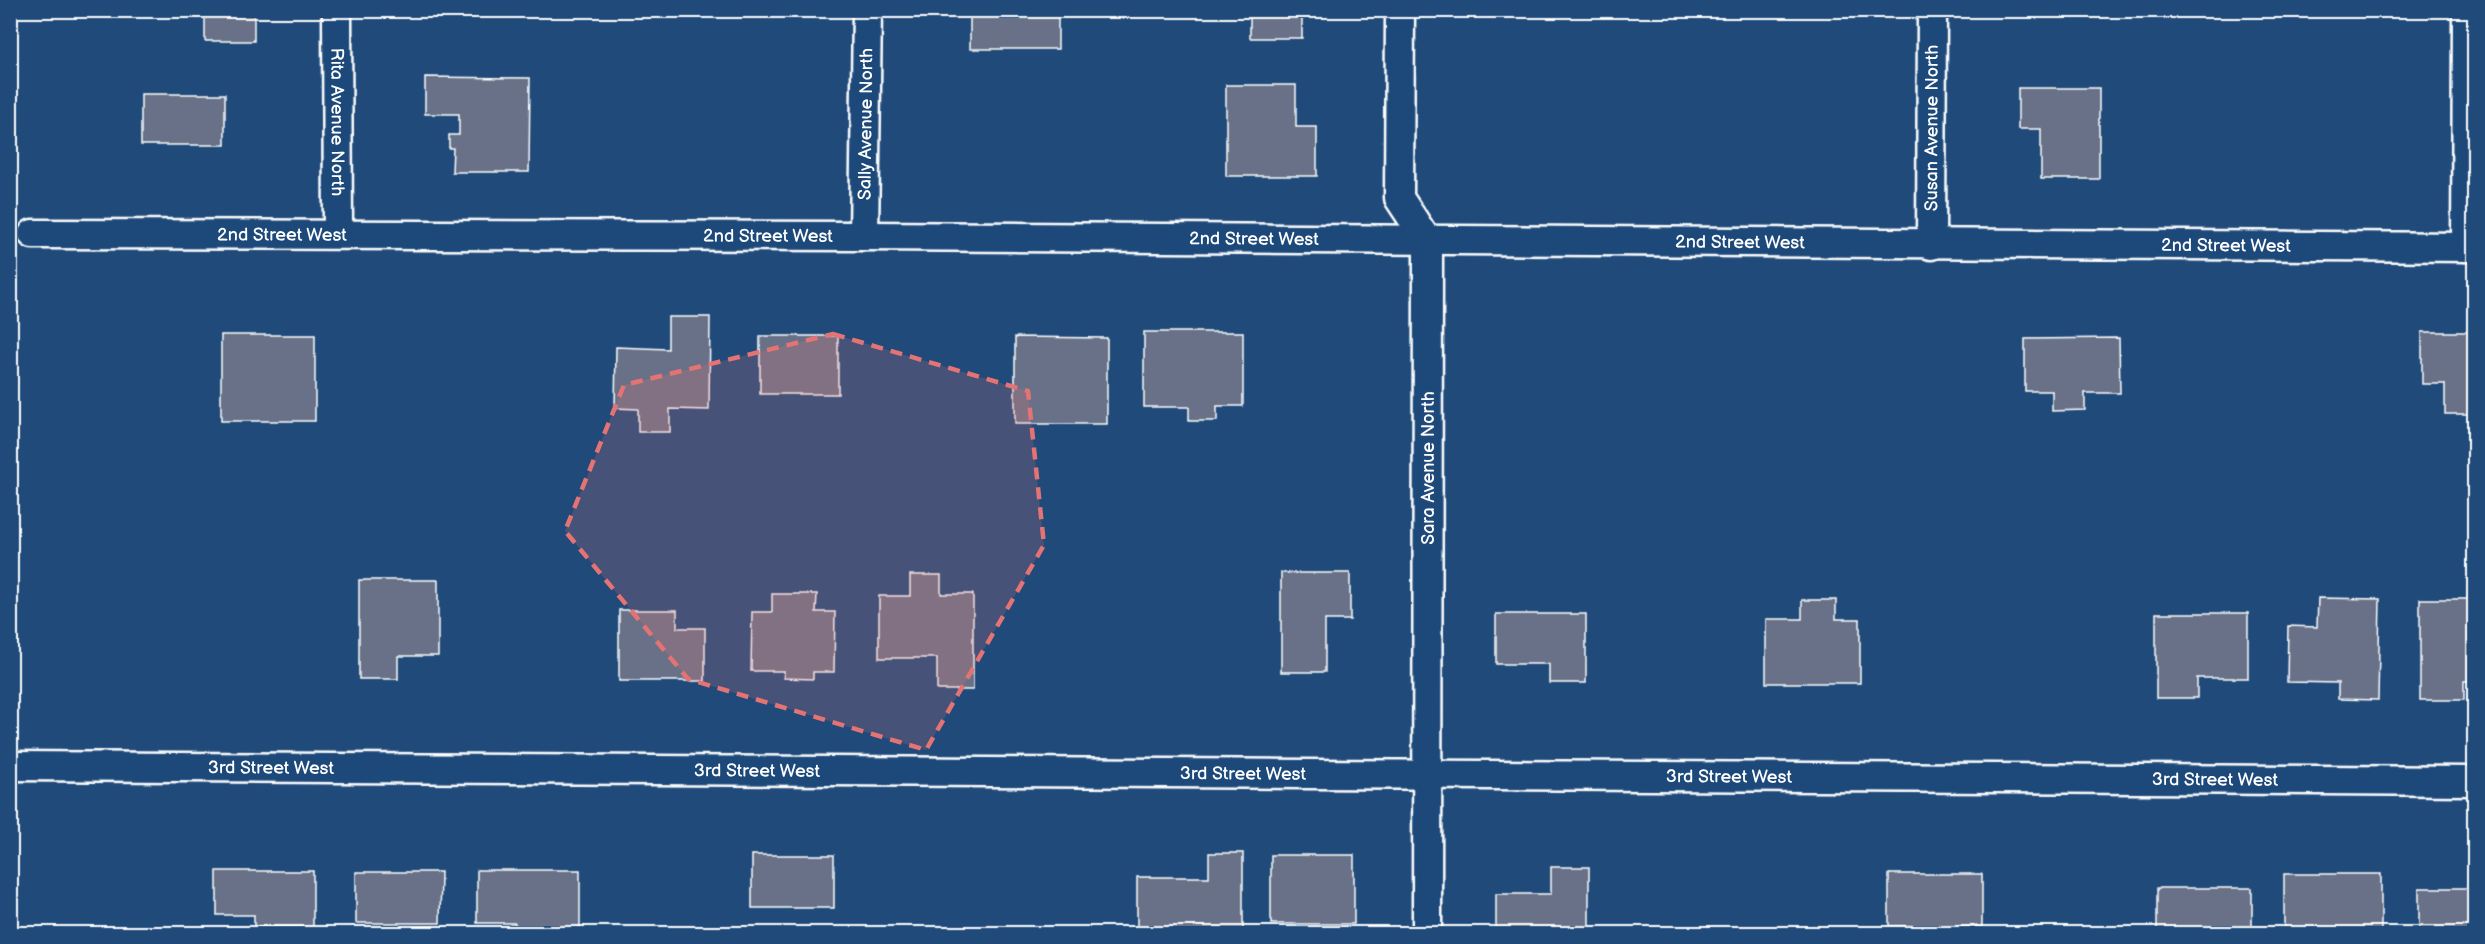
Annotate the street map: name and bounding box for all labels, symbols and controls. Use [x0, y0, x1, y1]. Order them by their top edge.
street label: Susan Avenue North [1921, 45, 1942, 211]
street label: Rita Avenue North [327, 48, 348, 196]
street label: Sally Avenue North [854, 48, 877, 200]
street label: 2nd Street West [217, 224, 347, 245]
street label: 2nd Street West [703, 225, 833, 246]
street label: 2nd Street West [1189, 228, 1319, 250]
street label: 2nd Street West [1675, 231, 1805, 253]
street label: 2nd Street West [2161, 234, 2291, 256]
street label: Sara Avenue North [1418, 391, 1439, 545]
street label: 3rd Street West [208, 757, 335, 778]
street label: 3rd Street West [694, 760, 821, 781]
street label: 3rd Street West [1180, 763, 1307, 784]
street label: 3rd Street West [1666, 766, 1793, 787]
street label: 3rd Street West [2152, 769, 2279, 790]

